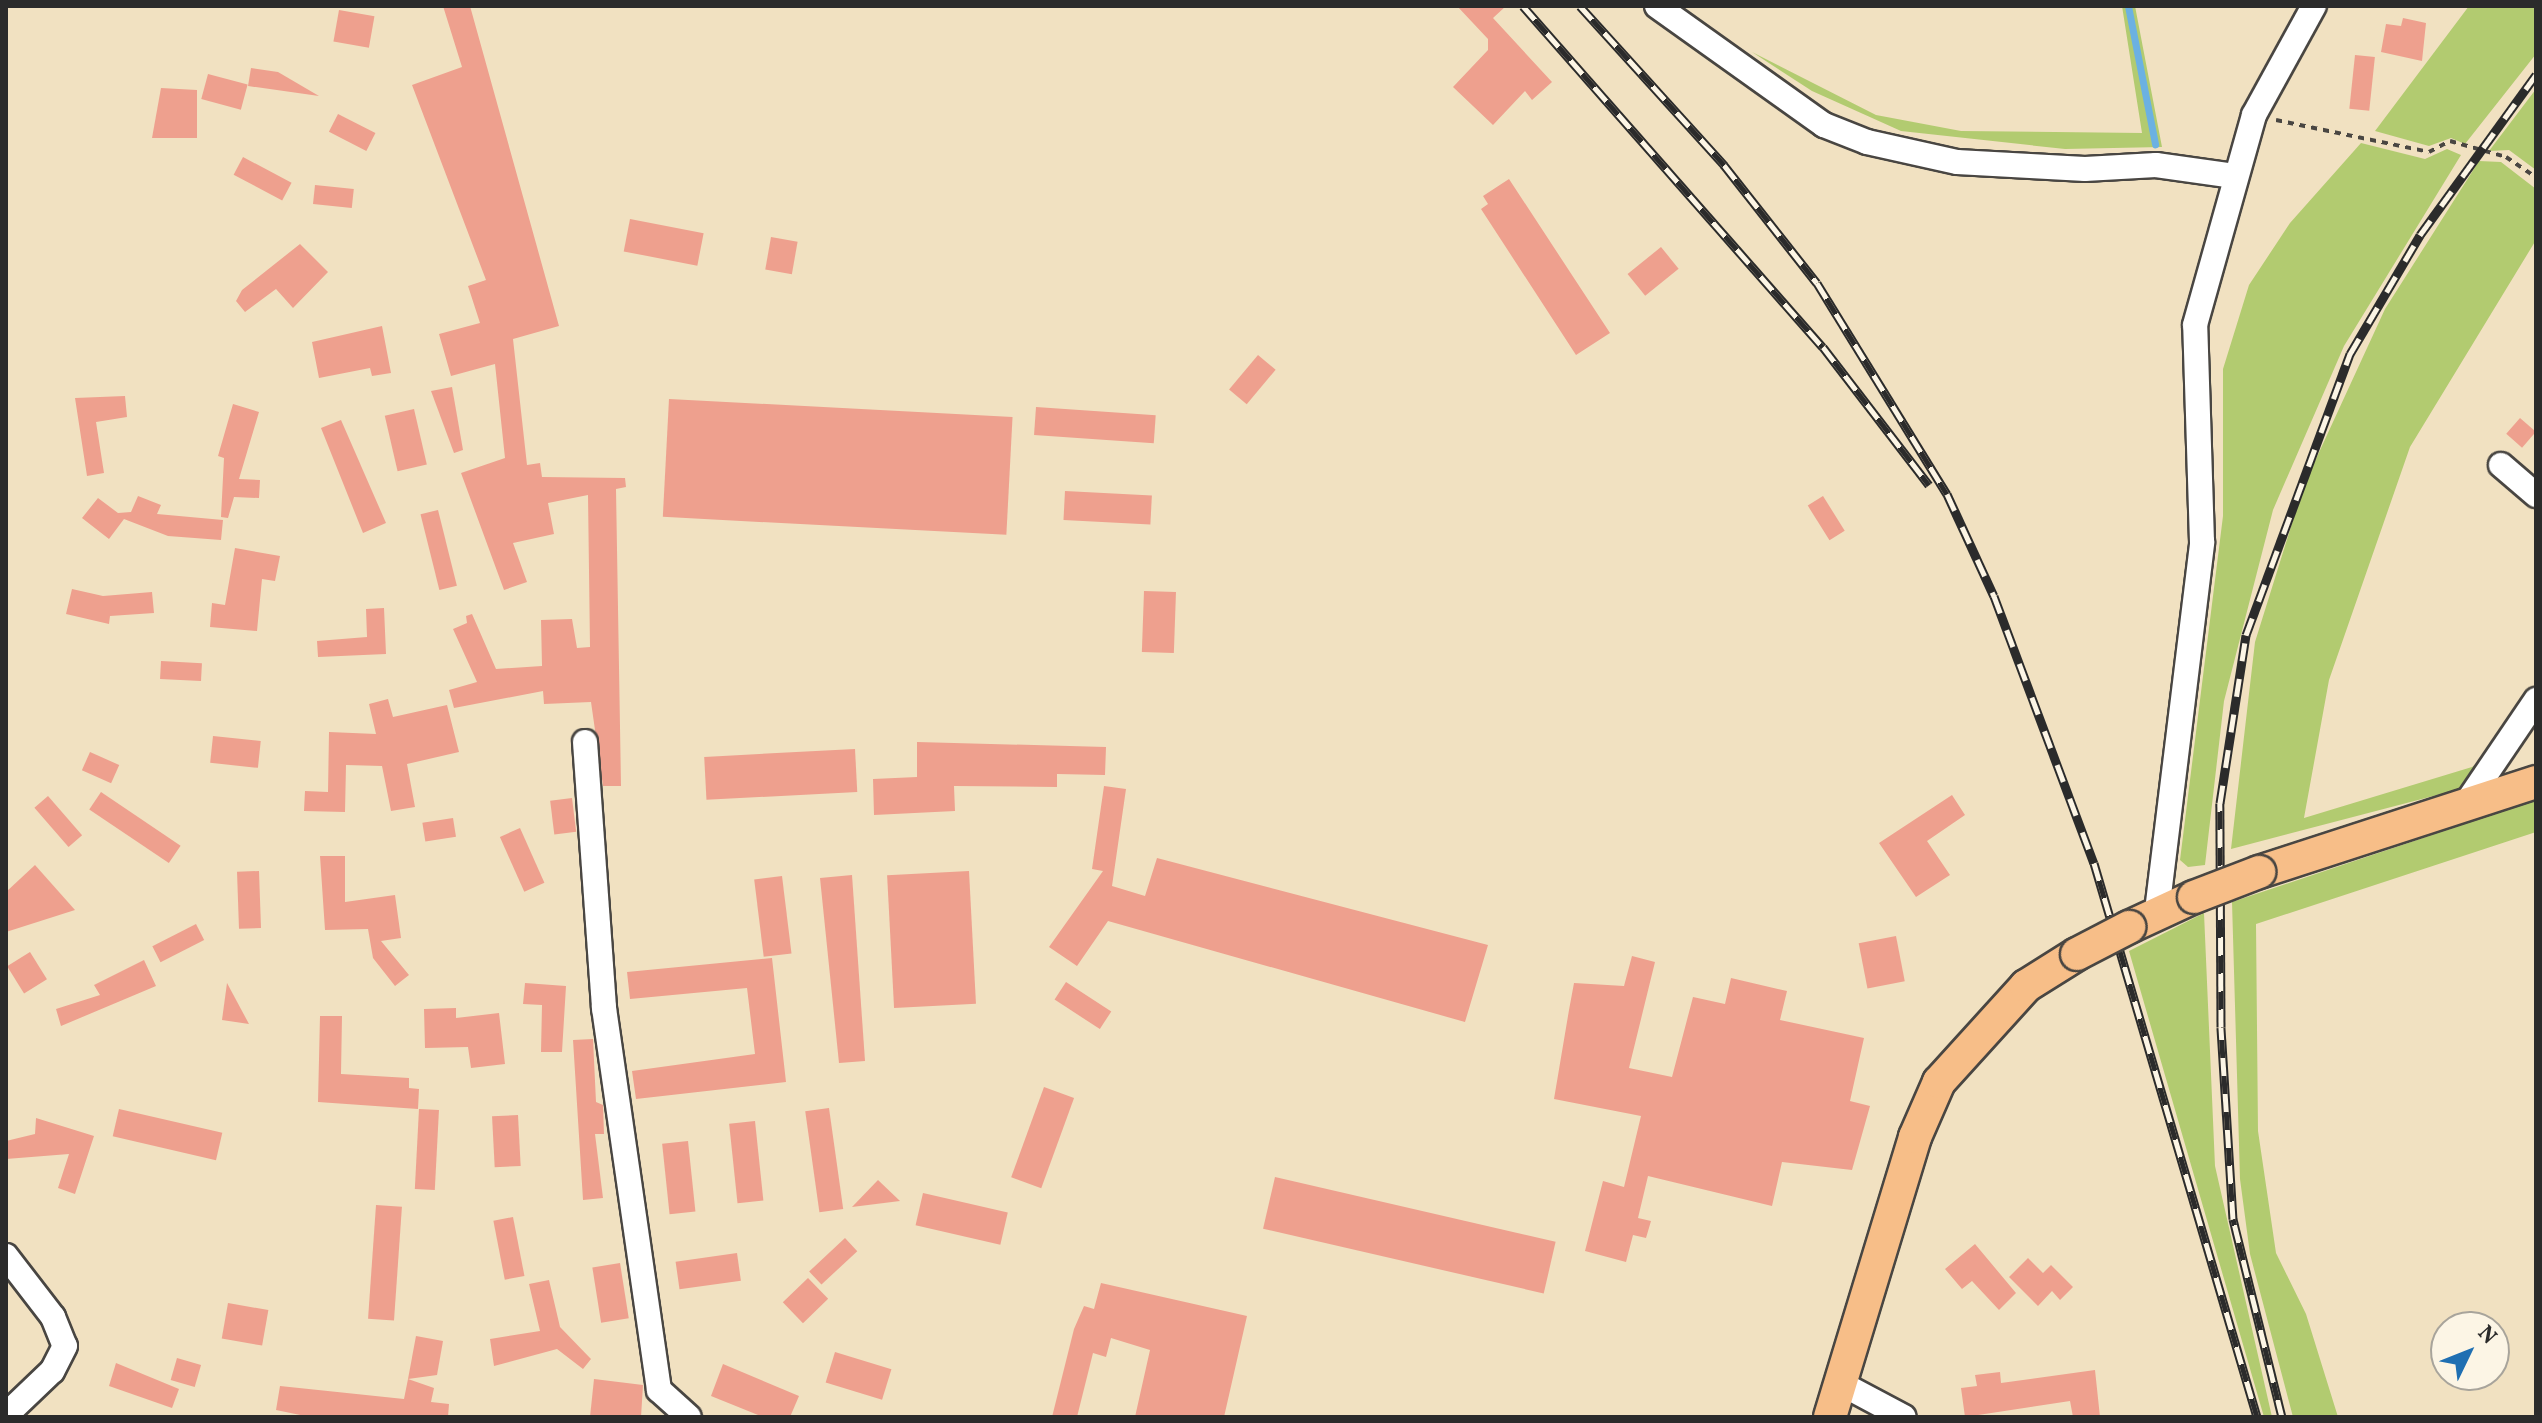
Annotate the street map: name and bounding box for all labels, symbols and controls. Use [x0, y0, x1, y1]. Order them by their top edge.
north arrow [2430, 1311, 2510, 1391]
text: N [2470, 1319, 2503, 1352]

